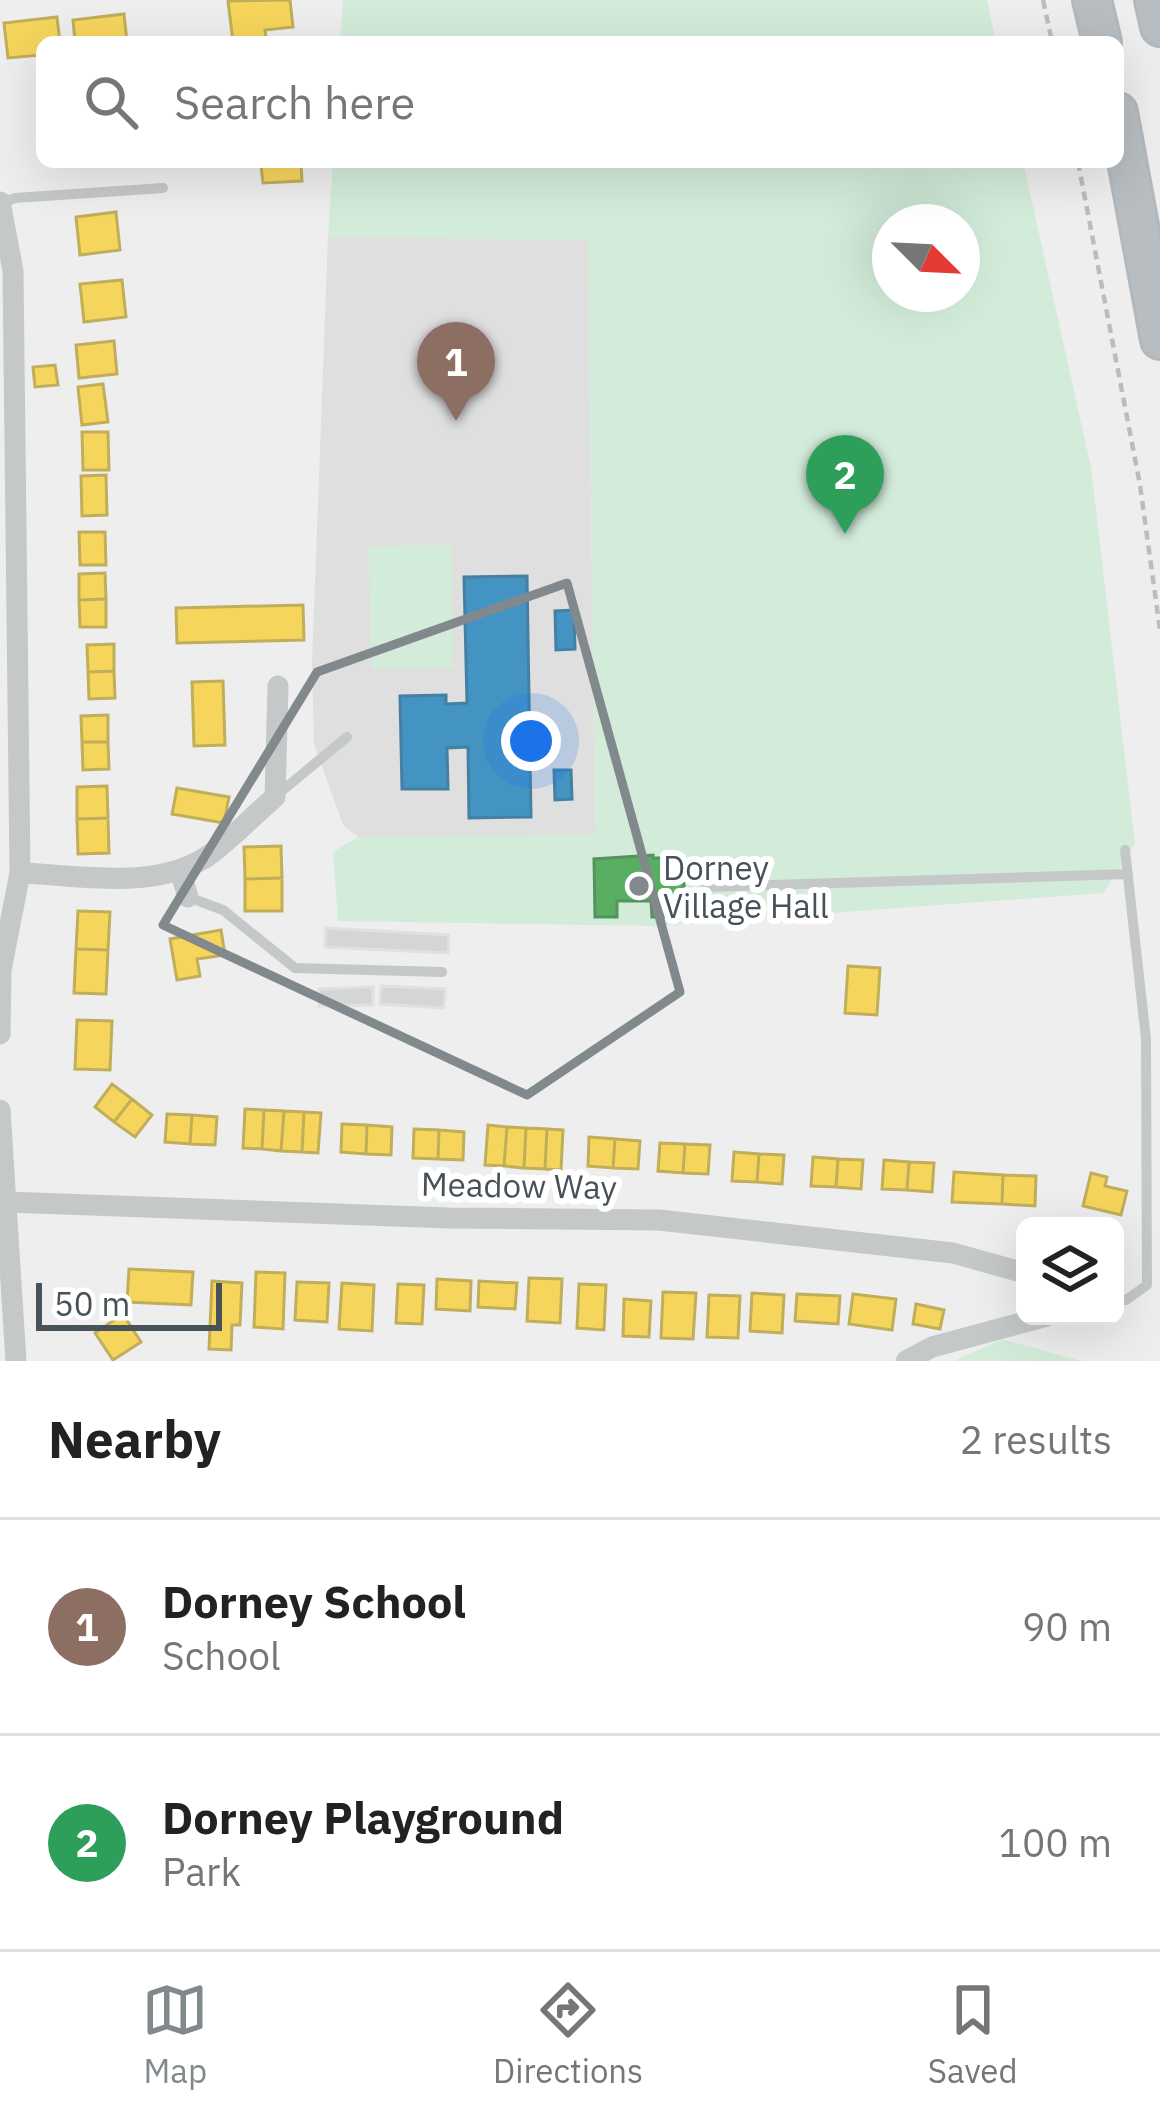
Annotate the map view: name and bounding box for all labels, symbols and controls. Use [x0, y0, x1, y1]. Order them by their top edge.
search box [36, 36, 1124, 168]
icon: search [78, 69, 144, 135]
text: Search here [174, 73, 415, 131]
north arrow [872, 204, 980, 312]
pin: 1 [417, 322, 495, 421]
pin: 2 [806, 435, 884, 534]
your location [501, 711, 561, 771]
place label: Dorney Village Hall [663, 846, 829, 927]
marker: Dorney Village Hall [626, 873, 652, 899]
street label: Meadow Way [421, 1162, 617, 1208]
map controls [1016, 1217, 1124, 1325]
button: layers [1016, 1217, 1124, 1325]
scale bar [36, 1277, 222, 1330]
text: 50 m [54, 1282, 130, 1325]
text: Nearby [48, 1406, 221, 1472]
text: 2 results [960, 1414, 1112, 1465]
text: Dorney School [162, 1572, 466, 1630]
text: 1 [75, 1601, 99, 1652]
text: 90 m [1022, 1601, 1112, 1652]
text: School [162, 1630, 281, 1681]
text: Dorney Playground [162, 1788, 564, 1846]
text: 2 [75, 1817, 99, 1868]
text: 100 m [999, 1817, 1112, 1868]
text: Park [162, 1846, 241, 1897]
tab: Map [142, 1977, 208, 2092]
tab: Directions [493, 1977, 643, 2092]
tab: Saved [928, 1977, 1018, 2092]

